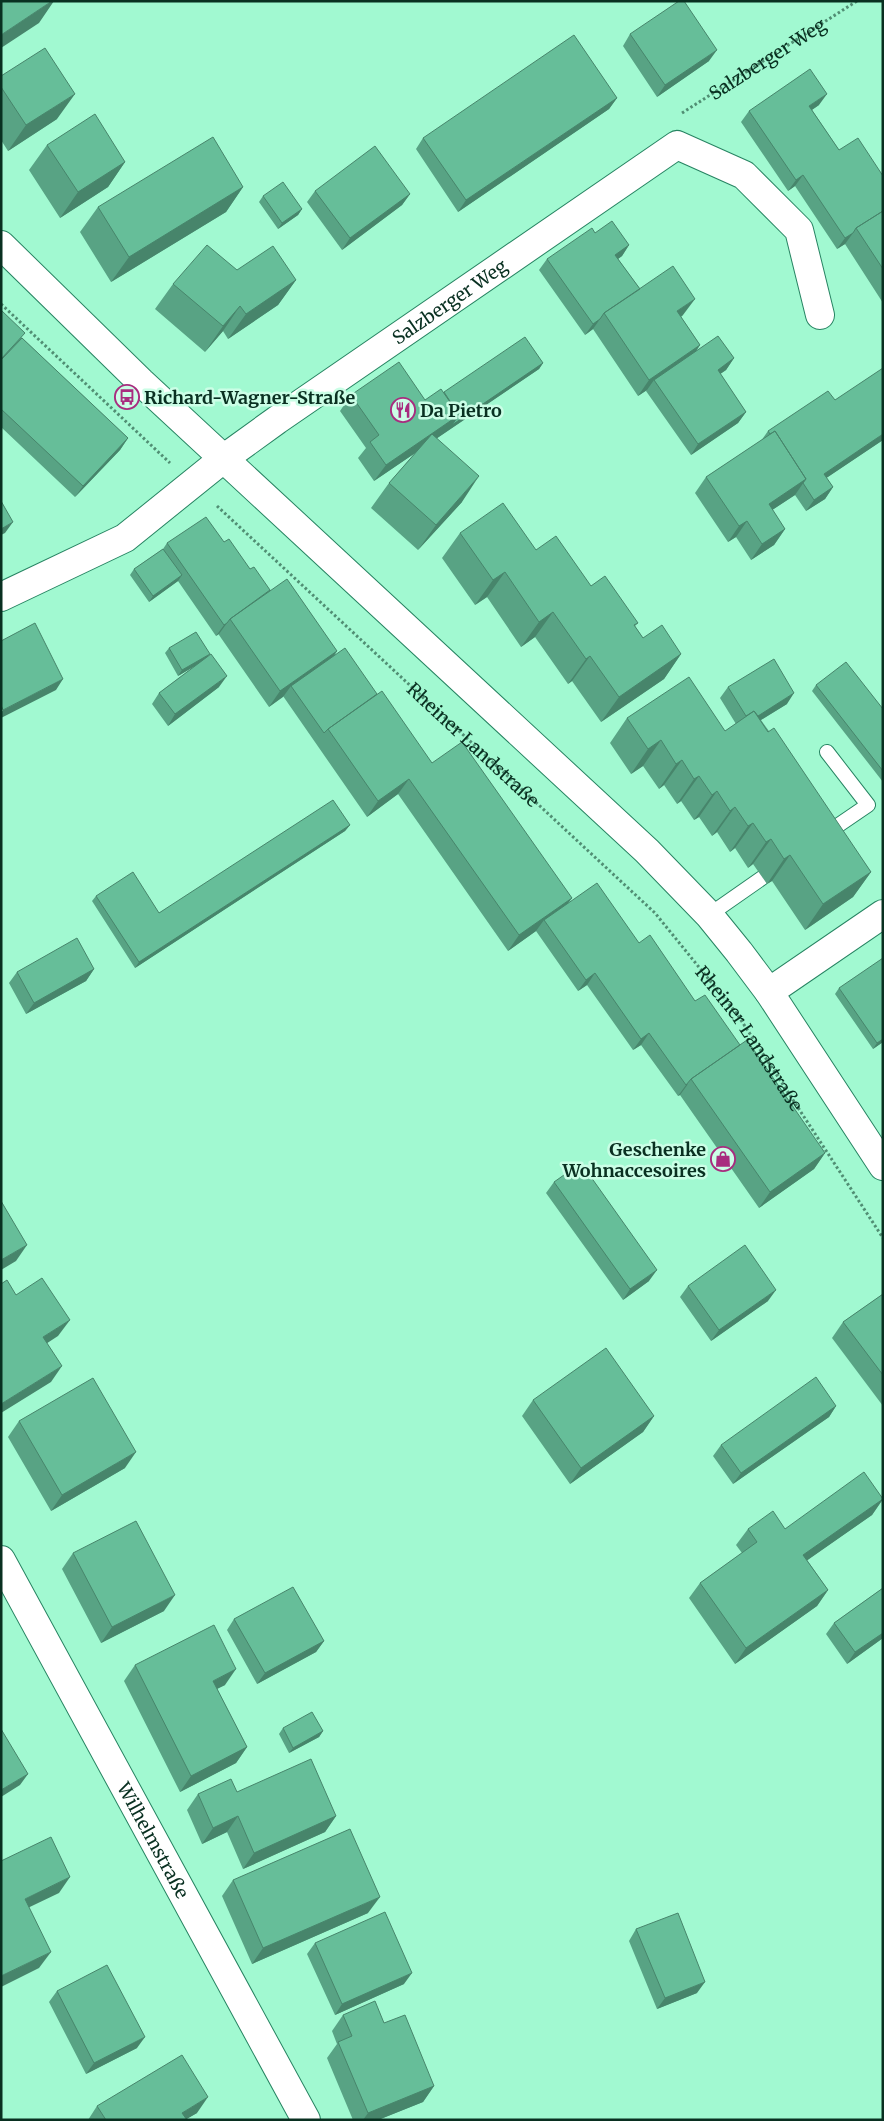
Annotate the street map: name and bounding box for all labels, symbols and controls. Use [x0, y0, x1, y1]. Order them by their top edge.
street label: Salzberger Weg [704, 13, 830, 104]
street label: Salzberger Weg [387, 254, 511, 349]
bus stop icon: Richard-Wagner-Straße [114, 384, 140, 410]
place label: Richard-Wagner-Straße [144, 386, 356, 409]
restaurant icon: Da Pietro [390, 397, 416, 423]
place label: Da Pietro [420, 399, 502, 422]
street label: Rheiner Landstraße [402, 677, 544, 811]
street label: Rheiner Landstraße [691, 961, 808, 1115]
place label: Geschenke Wohnaccesoires [561, 1138, 706, 1182]
shop icon: Geschenke Wohnaccesoires [710, 1146, 736, 1172]
street label: Wilhelmstraße [112, 1777, 194, 1902]

